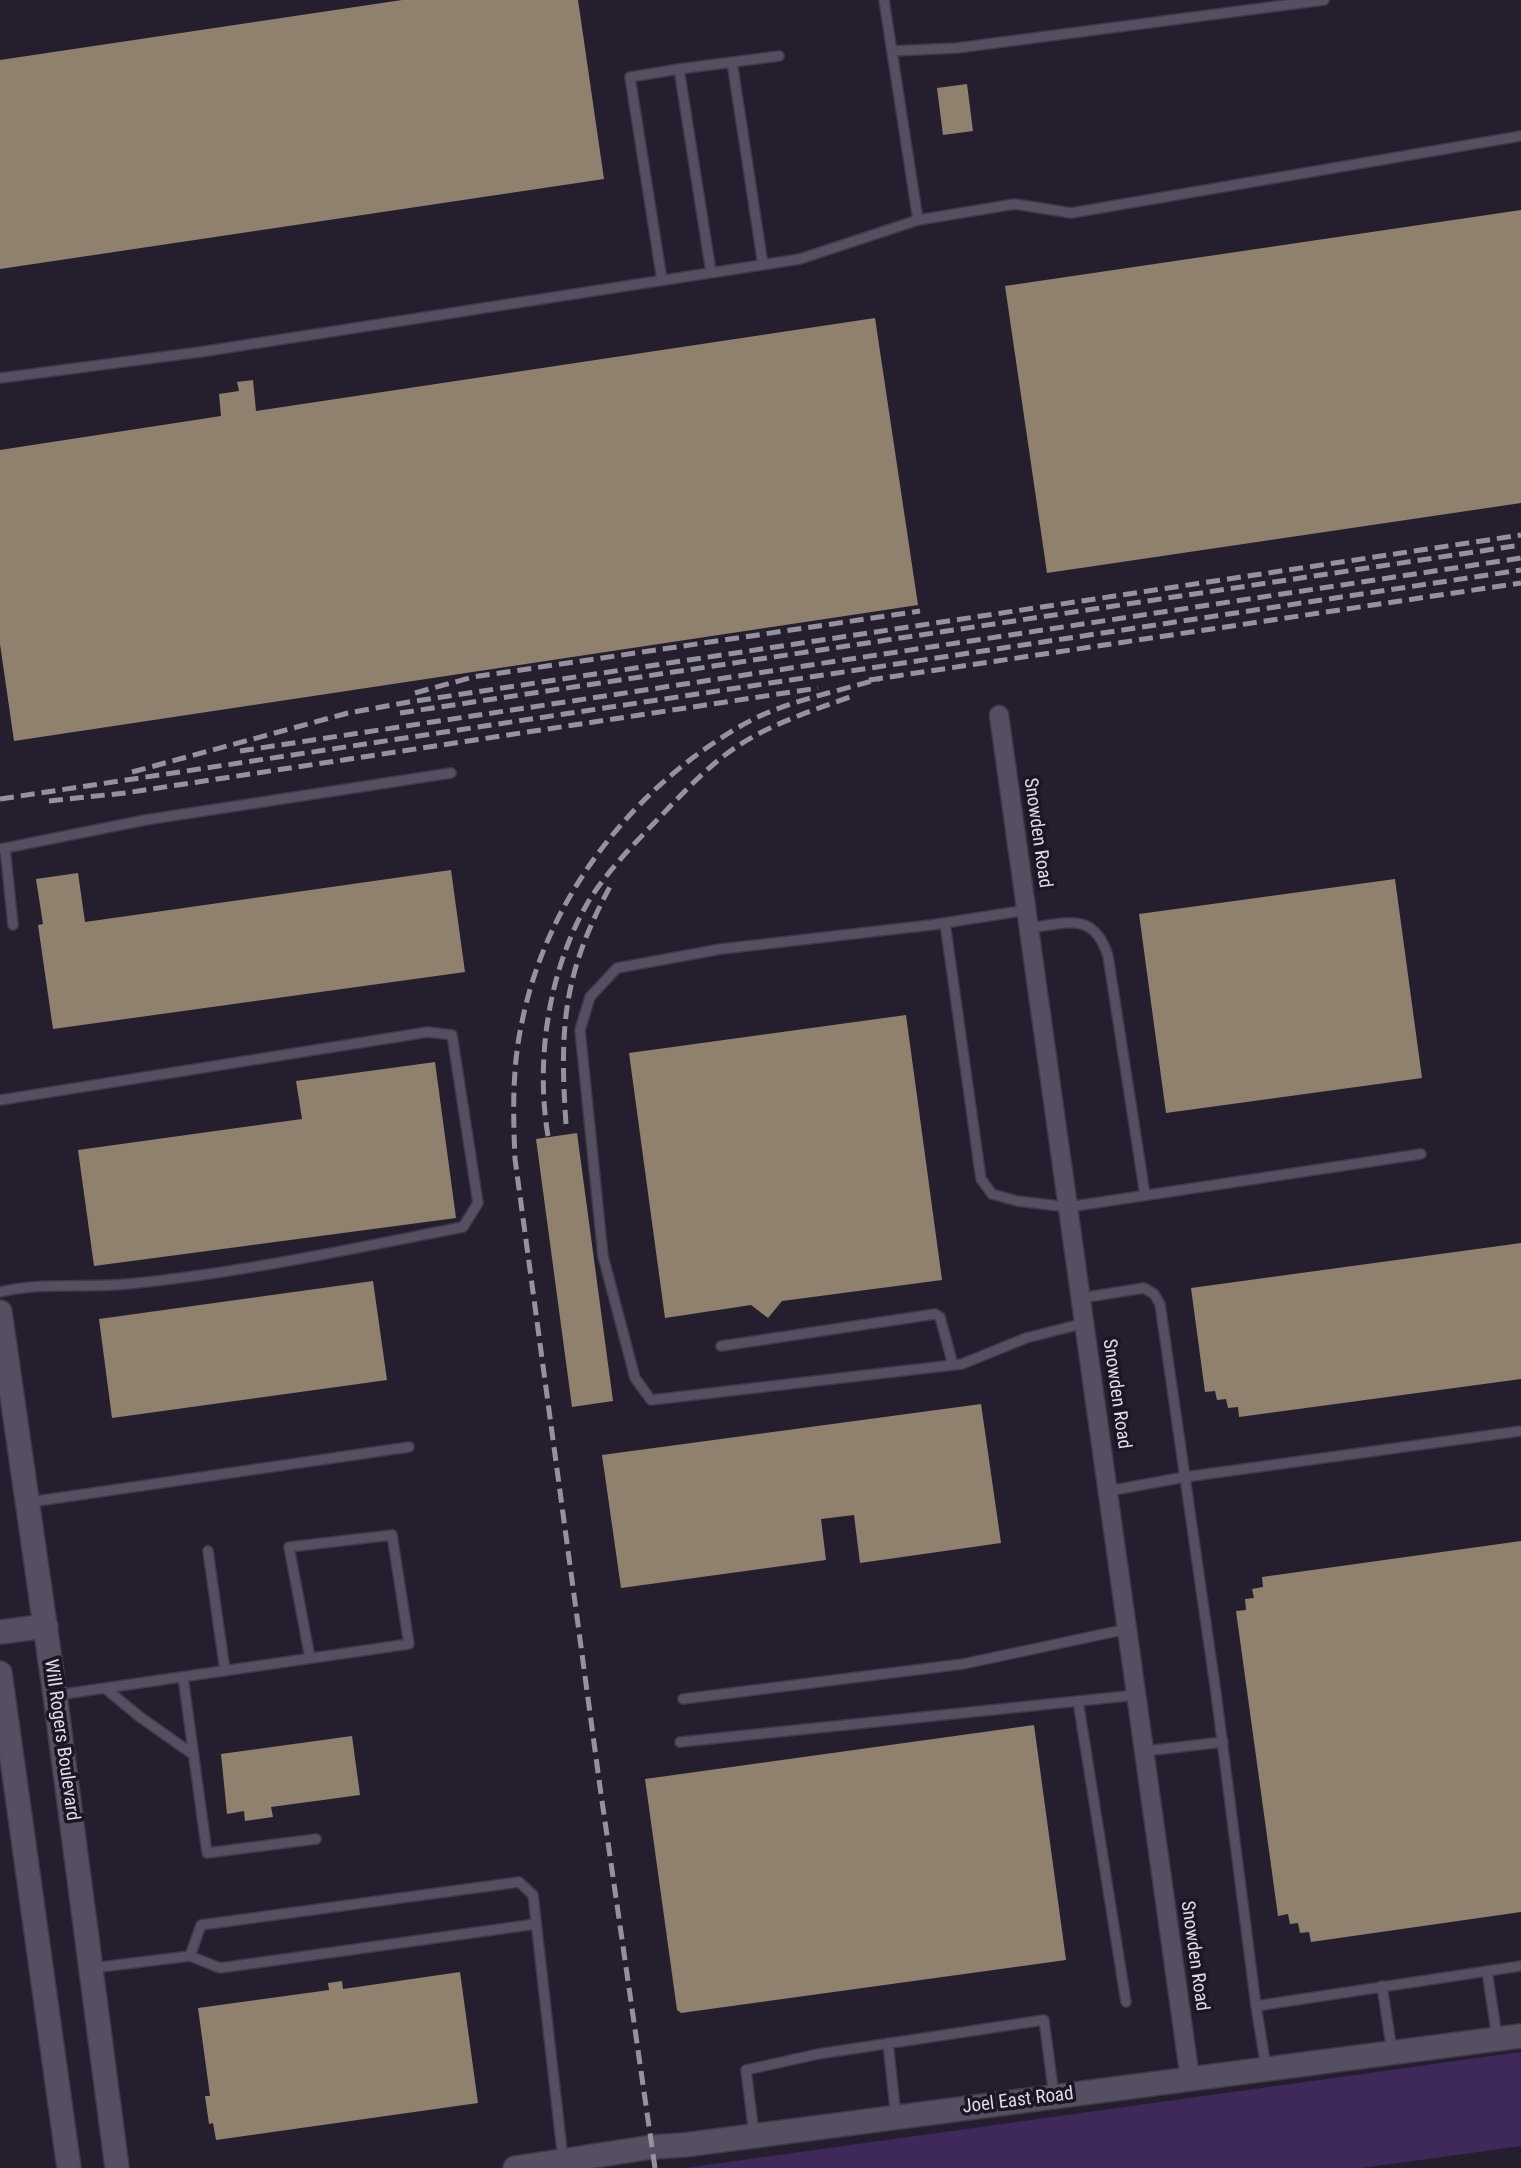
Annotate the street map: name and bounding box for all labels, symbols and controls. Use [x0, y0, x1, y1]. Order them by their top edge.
street label: Snowden Road [1018, 776, 1056, 890]
street label: Snowden Road [1097, 1337, 1135, 1451]
street label: Will Rogers Boulevard [38, 1658, 84, 1822]
street label: Snowden Road [1175, 1899, 1213, 2013]
street label: Joel East Road [961, 2083, 1075, 2119]

